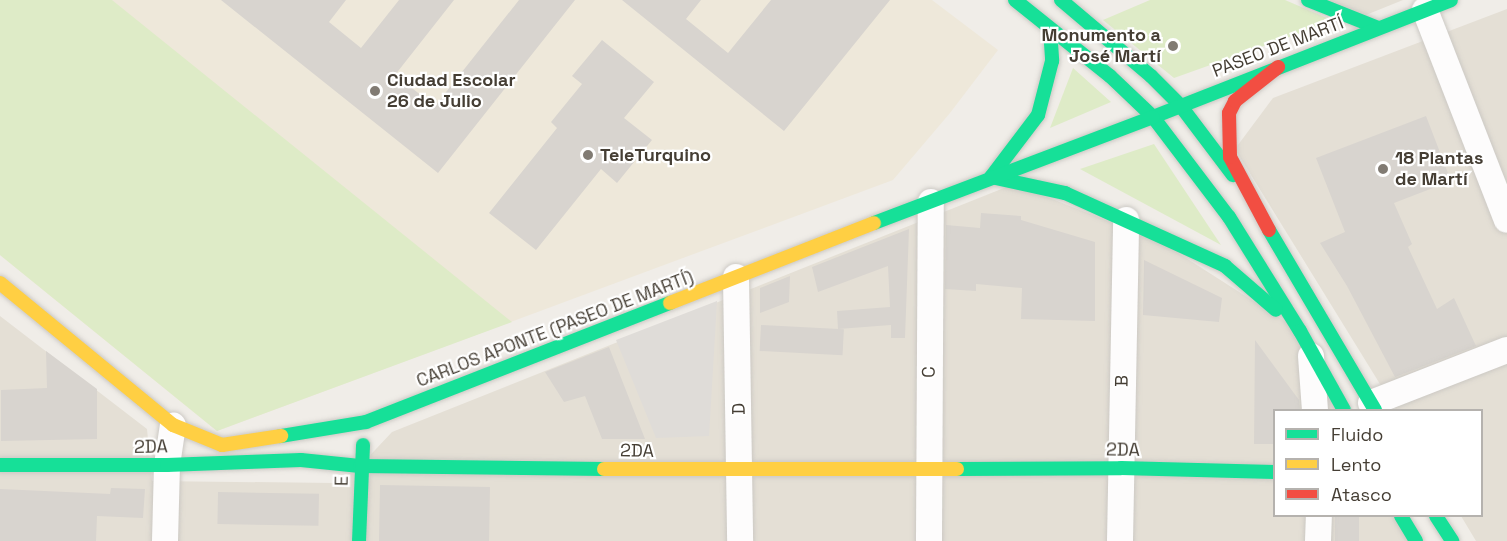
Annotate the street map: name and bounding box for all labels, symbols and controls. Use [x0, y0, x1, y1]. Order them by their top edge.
street label: PASEO DE MARTÍ [1209, 12, 1347, 82]
place label: Monumento a José Martí [1042, 25, 1161, 68]
marker: Monumento a José Martí [1166, 39, 1180, 53]
place label: Ciudad Escolar 26 de Julio [387, 70, 516, 112]
marker: Ciudad Escolar 26 de Julio [368, 84, 382, 98]
place label: TeleTurquino [600, 144, 711, 166]
marker: TeleTurquino [581, 148, 595, 162]
place label: 18 Plantas de Martí [1395, 148, 1483, 190]
marker: 18 Plantas de Martí [1376, 162, 1390, 176]
street label: CARLOS APONTE (PASEO DE MARTÍ) [413, 266, 697, 392]
street label: C [918, 366, 940, 378]
street label: B [1111, 375, 1133, 387]
street label: D [728, 403, 750, 415]
legend [1273, 409, 1483, 517]
text: Fluido [1331, 423, 1383, 446]
street label: 2DA [134, 436, 168, 458]
street label: 2DA [1106, 439, 1140, 461]
street label: 2DA [620, 440, 654, 462]
text: Lento [1331, 453, 1381, 476]
street label: E [331, 476, 353, 486]
text: Atasco [1331, 483, 1392, 506]

